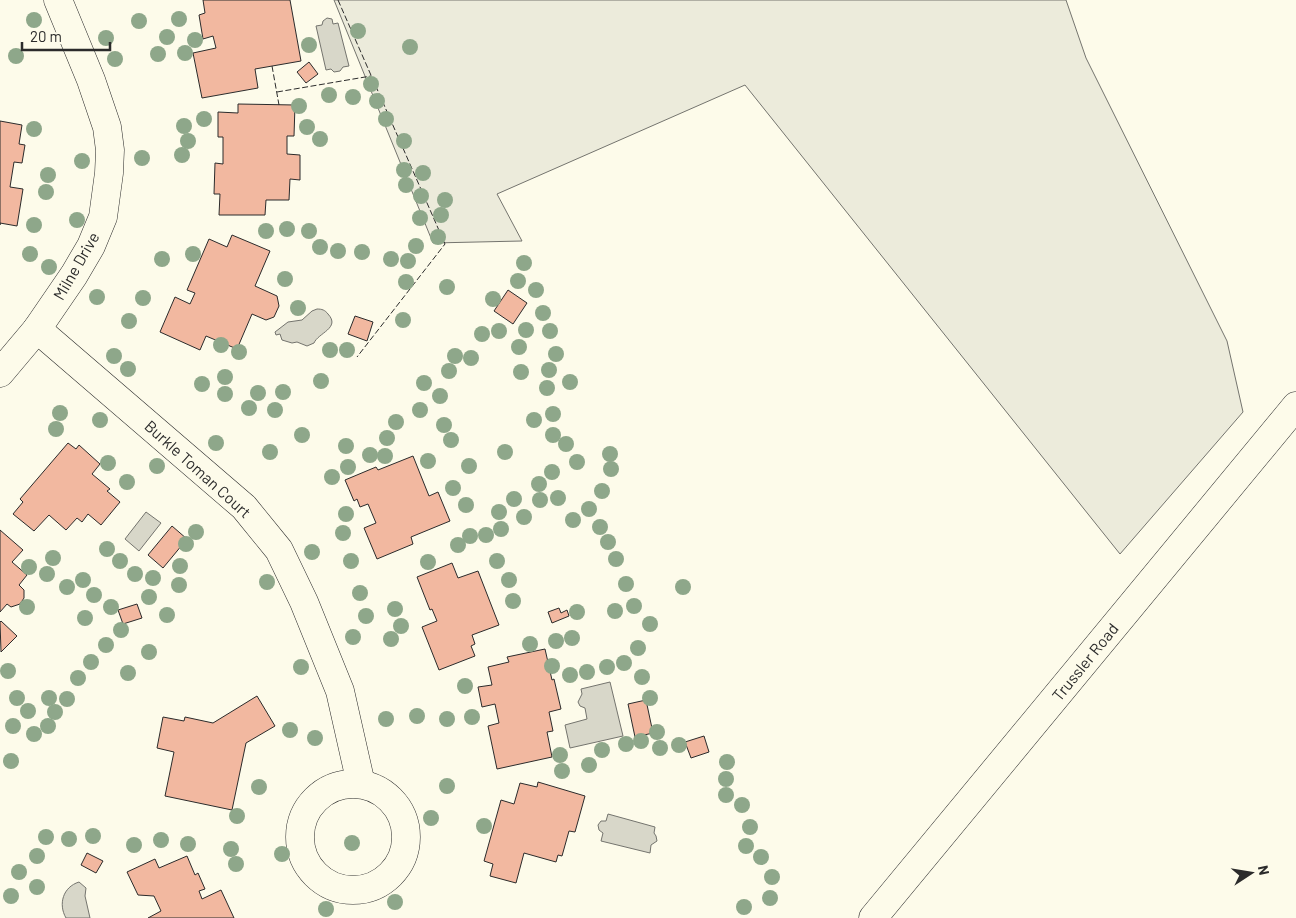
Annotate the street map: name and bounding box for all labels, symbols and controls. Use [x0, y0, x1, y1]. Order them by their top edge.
scale bar [22, 20, 110, 52]
text: 20 m [30, 27, 62, 45]
street label: Milne Drive [49, 228, 103, 303]
street label: Burkle Toman Court [141, 416, 255, 521]
street label: Trussler Road [1048, 619, 1122, 704]
north arrow [1226, 848, 1276, 898]
text: N [1255, 864, 1273, 877]

